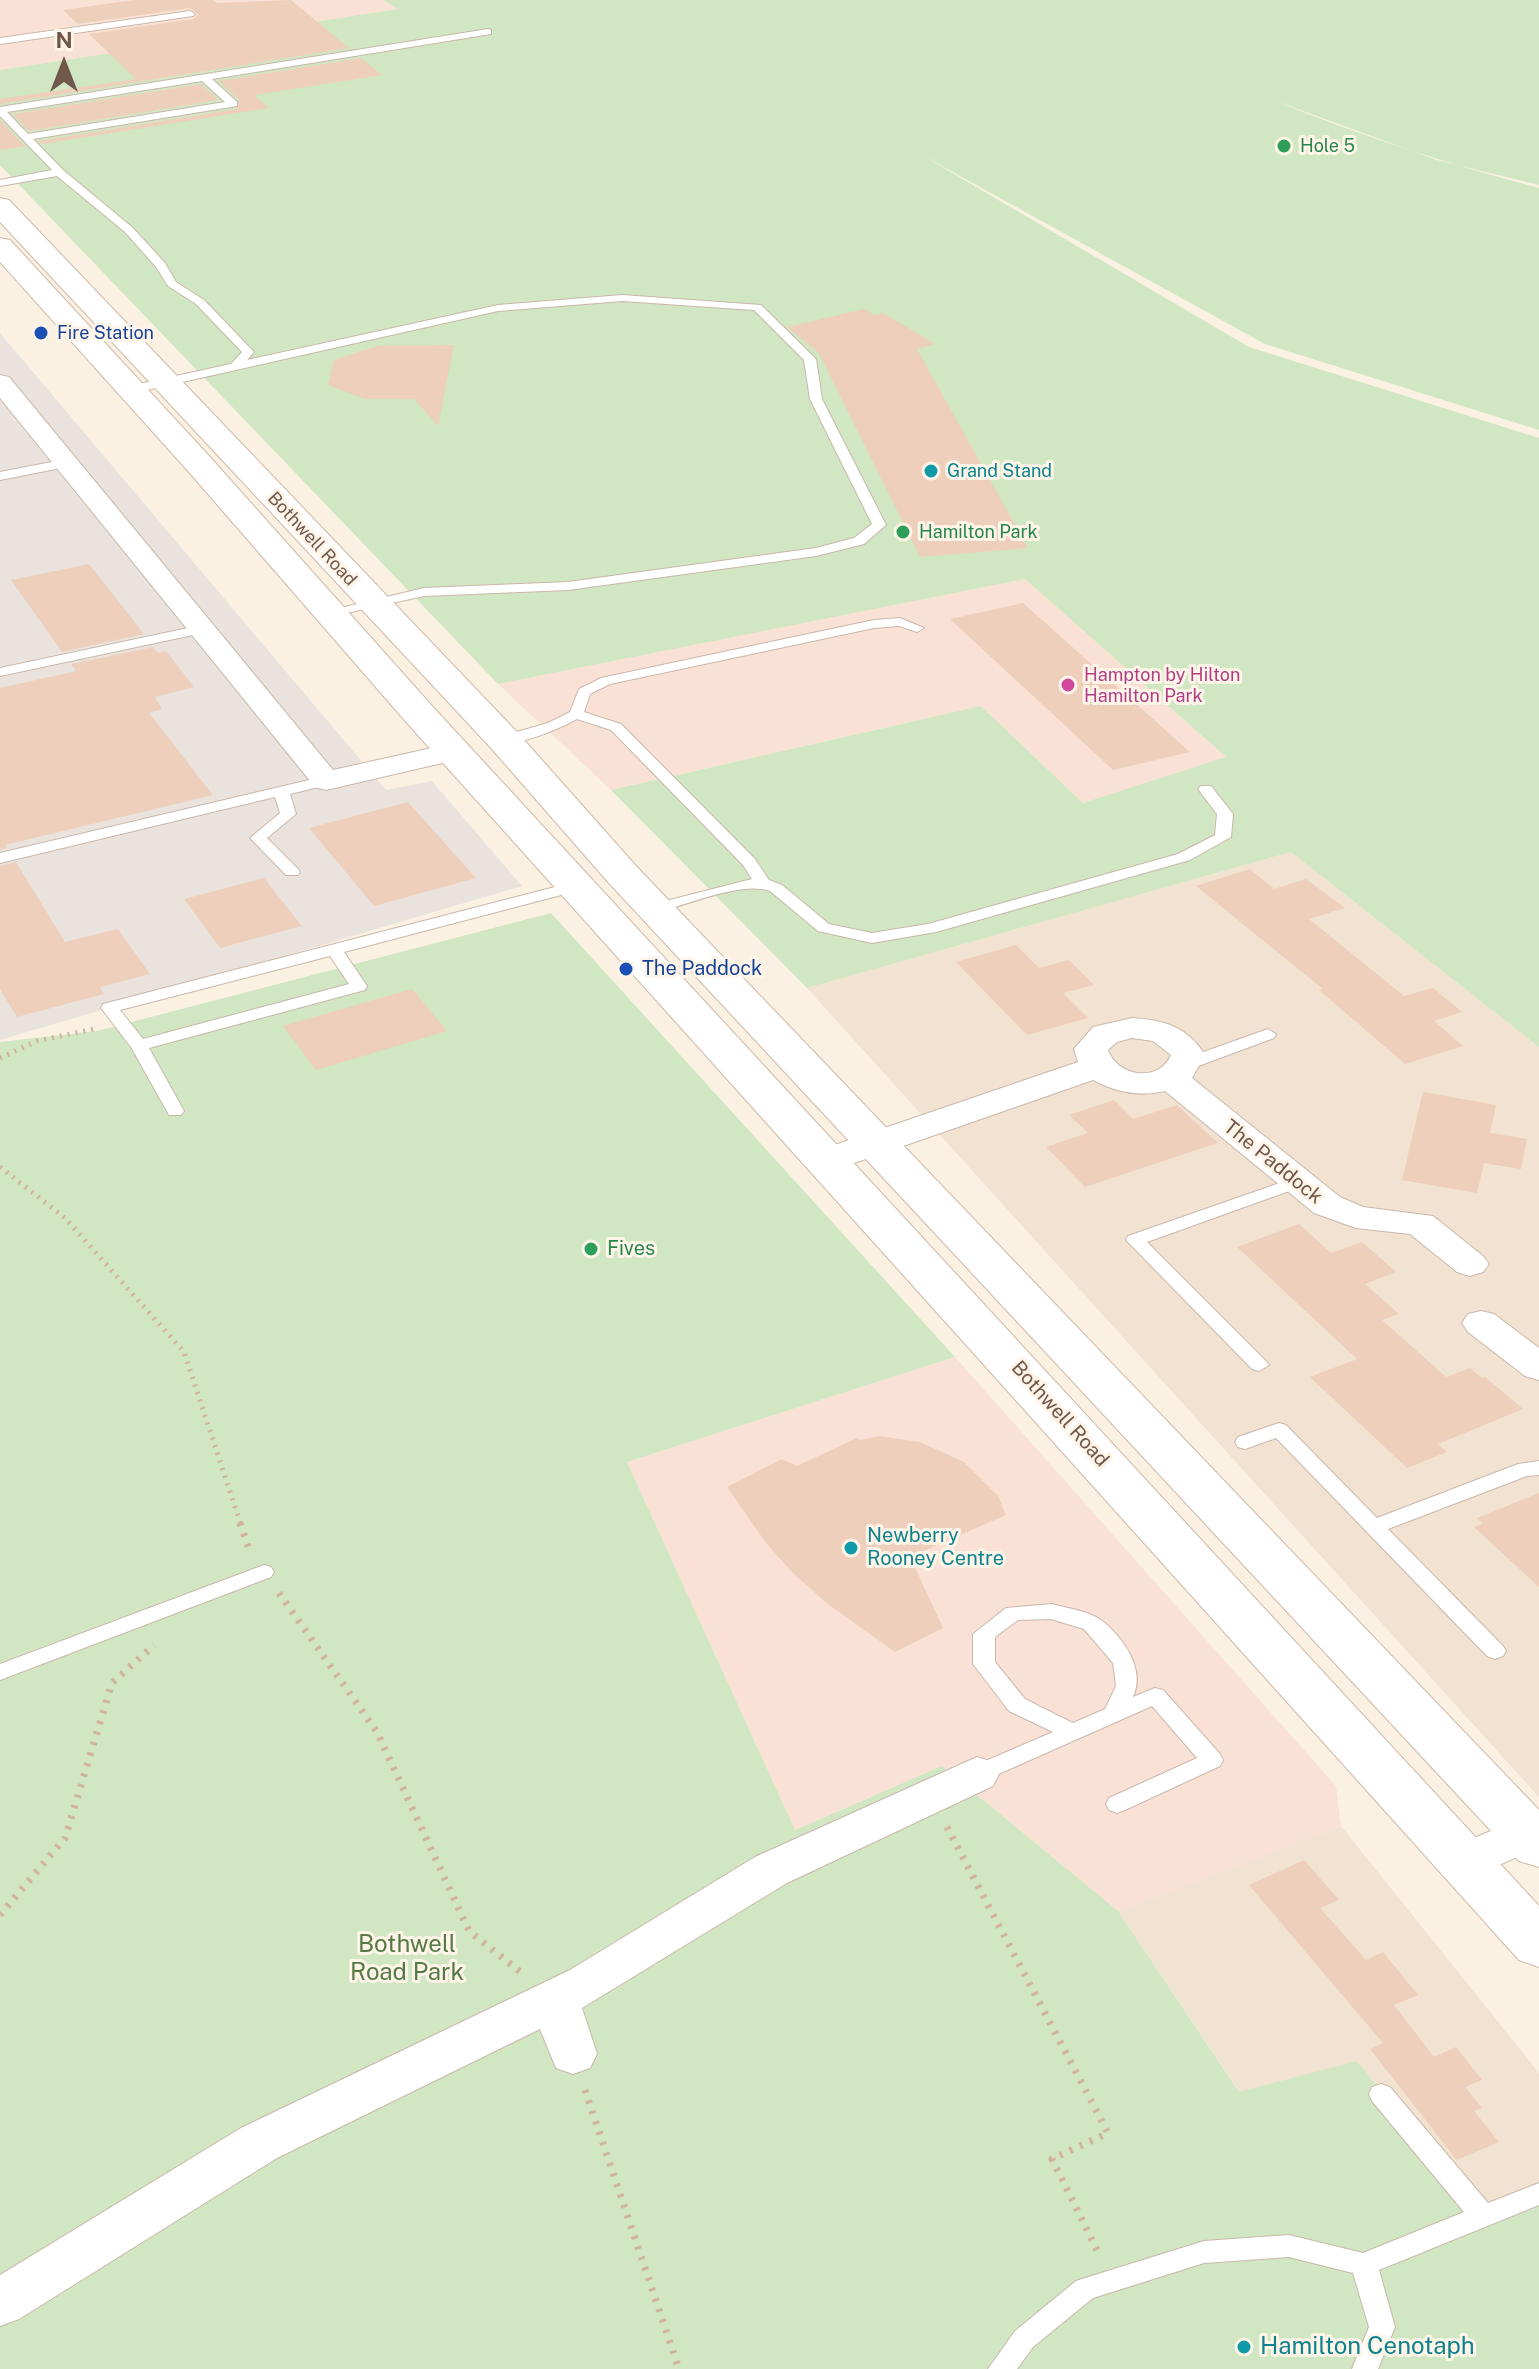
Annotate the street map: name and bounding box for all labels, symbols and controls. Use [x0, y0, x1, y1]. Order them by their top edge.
north arrow [24, 24, 104, 104]
text: N [55, 27, 73, 53]
place label: Hole 5 [1300, 135, 1355, 157]
marker: Hole 5 [1275, 137, 1293, 155]
place label: Fire Station [57, 322, 154, 344]
marker: Fire Station [32, 324, 50, 342]
place label: Grand Stand [947, 460, 1052, 482]
marker: Grand Stand [922, 462, 940, 480]
street label: Bothwell Road [263, 488, 361, 590]
place label: Hamilton Park [919, 521, 1038, 543]
marker: Hamilton Park [894, 523, 912, 541]
place label: Hampton by Hilton Hamilton Park [1084, 664, 1240, 706]
marker: Hampton by Hilton Hamilton Park [1059, 676, 1077, 694]
place label: The Paddock [642, 957, 762, 981]
marker: The Paddock [617, 960, 635, 978]
street label: The Paddock [1219, 1115, 1327, 1209]
place label: Fives [607, 1237, 655, 1261]
marker: Fives [582, 1240, 600, 1258]
street label: Bothwell Road [1006, 1356, 1114, 1472]
place label: Newberry Rooney Centre [867, 1524, 1004, 1571]
marker: Newberry Rooney Centre [842, 1539, 860, 1557]
park label: Bothwell Road Park [350, 1931, 464, 1987]
place label: Hamilton Cenotaph [1260, 2333, 1475, 2361]
marker: Hamilton Cenotaph [1235, 2338, 1253, 2356]

